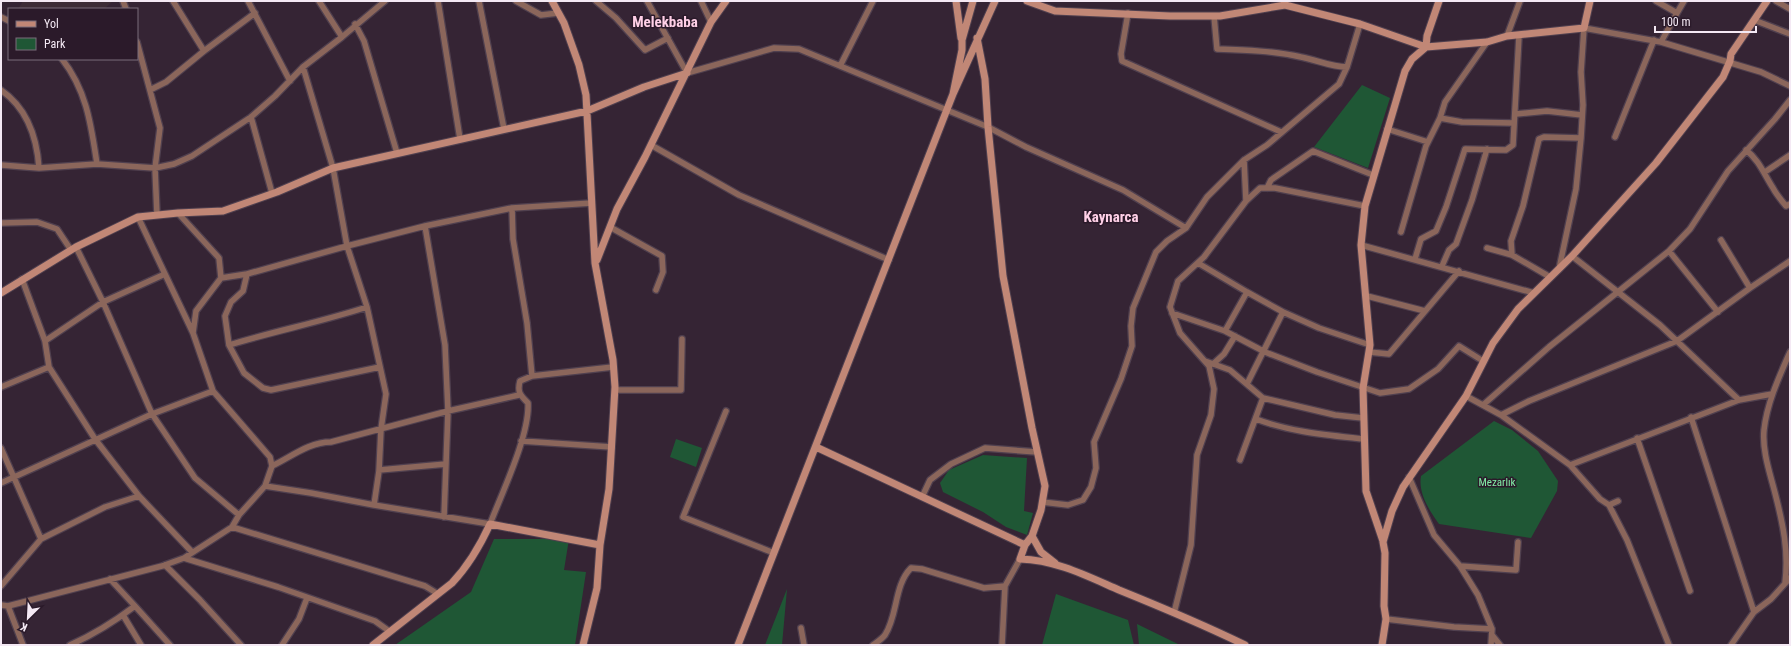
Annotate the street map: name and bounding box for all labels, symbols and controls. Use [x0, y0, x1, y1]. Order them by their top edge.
legend [8, 8, 138, 60]
scale bar [1655, 8, 1756, 34]
district label: Melekbaba [632, 13, 698, 31]
text: 100 m [1661, 15, 1691, 29]
text: Yol [44, 17, 59, 31]
text: Park [44, 37, 66, 51]
district label: Kaynarca [1083, 208, 1139, 226]
park label: Mezarlık [1479, 476, 1516, 489]
north arrow [8, 598, 48, 638]
text: K [18, 619, 30, 634]

